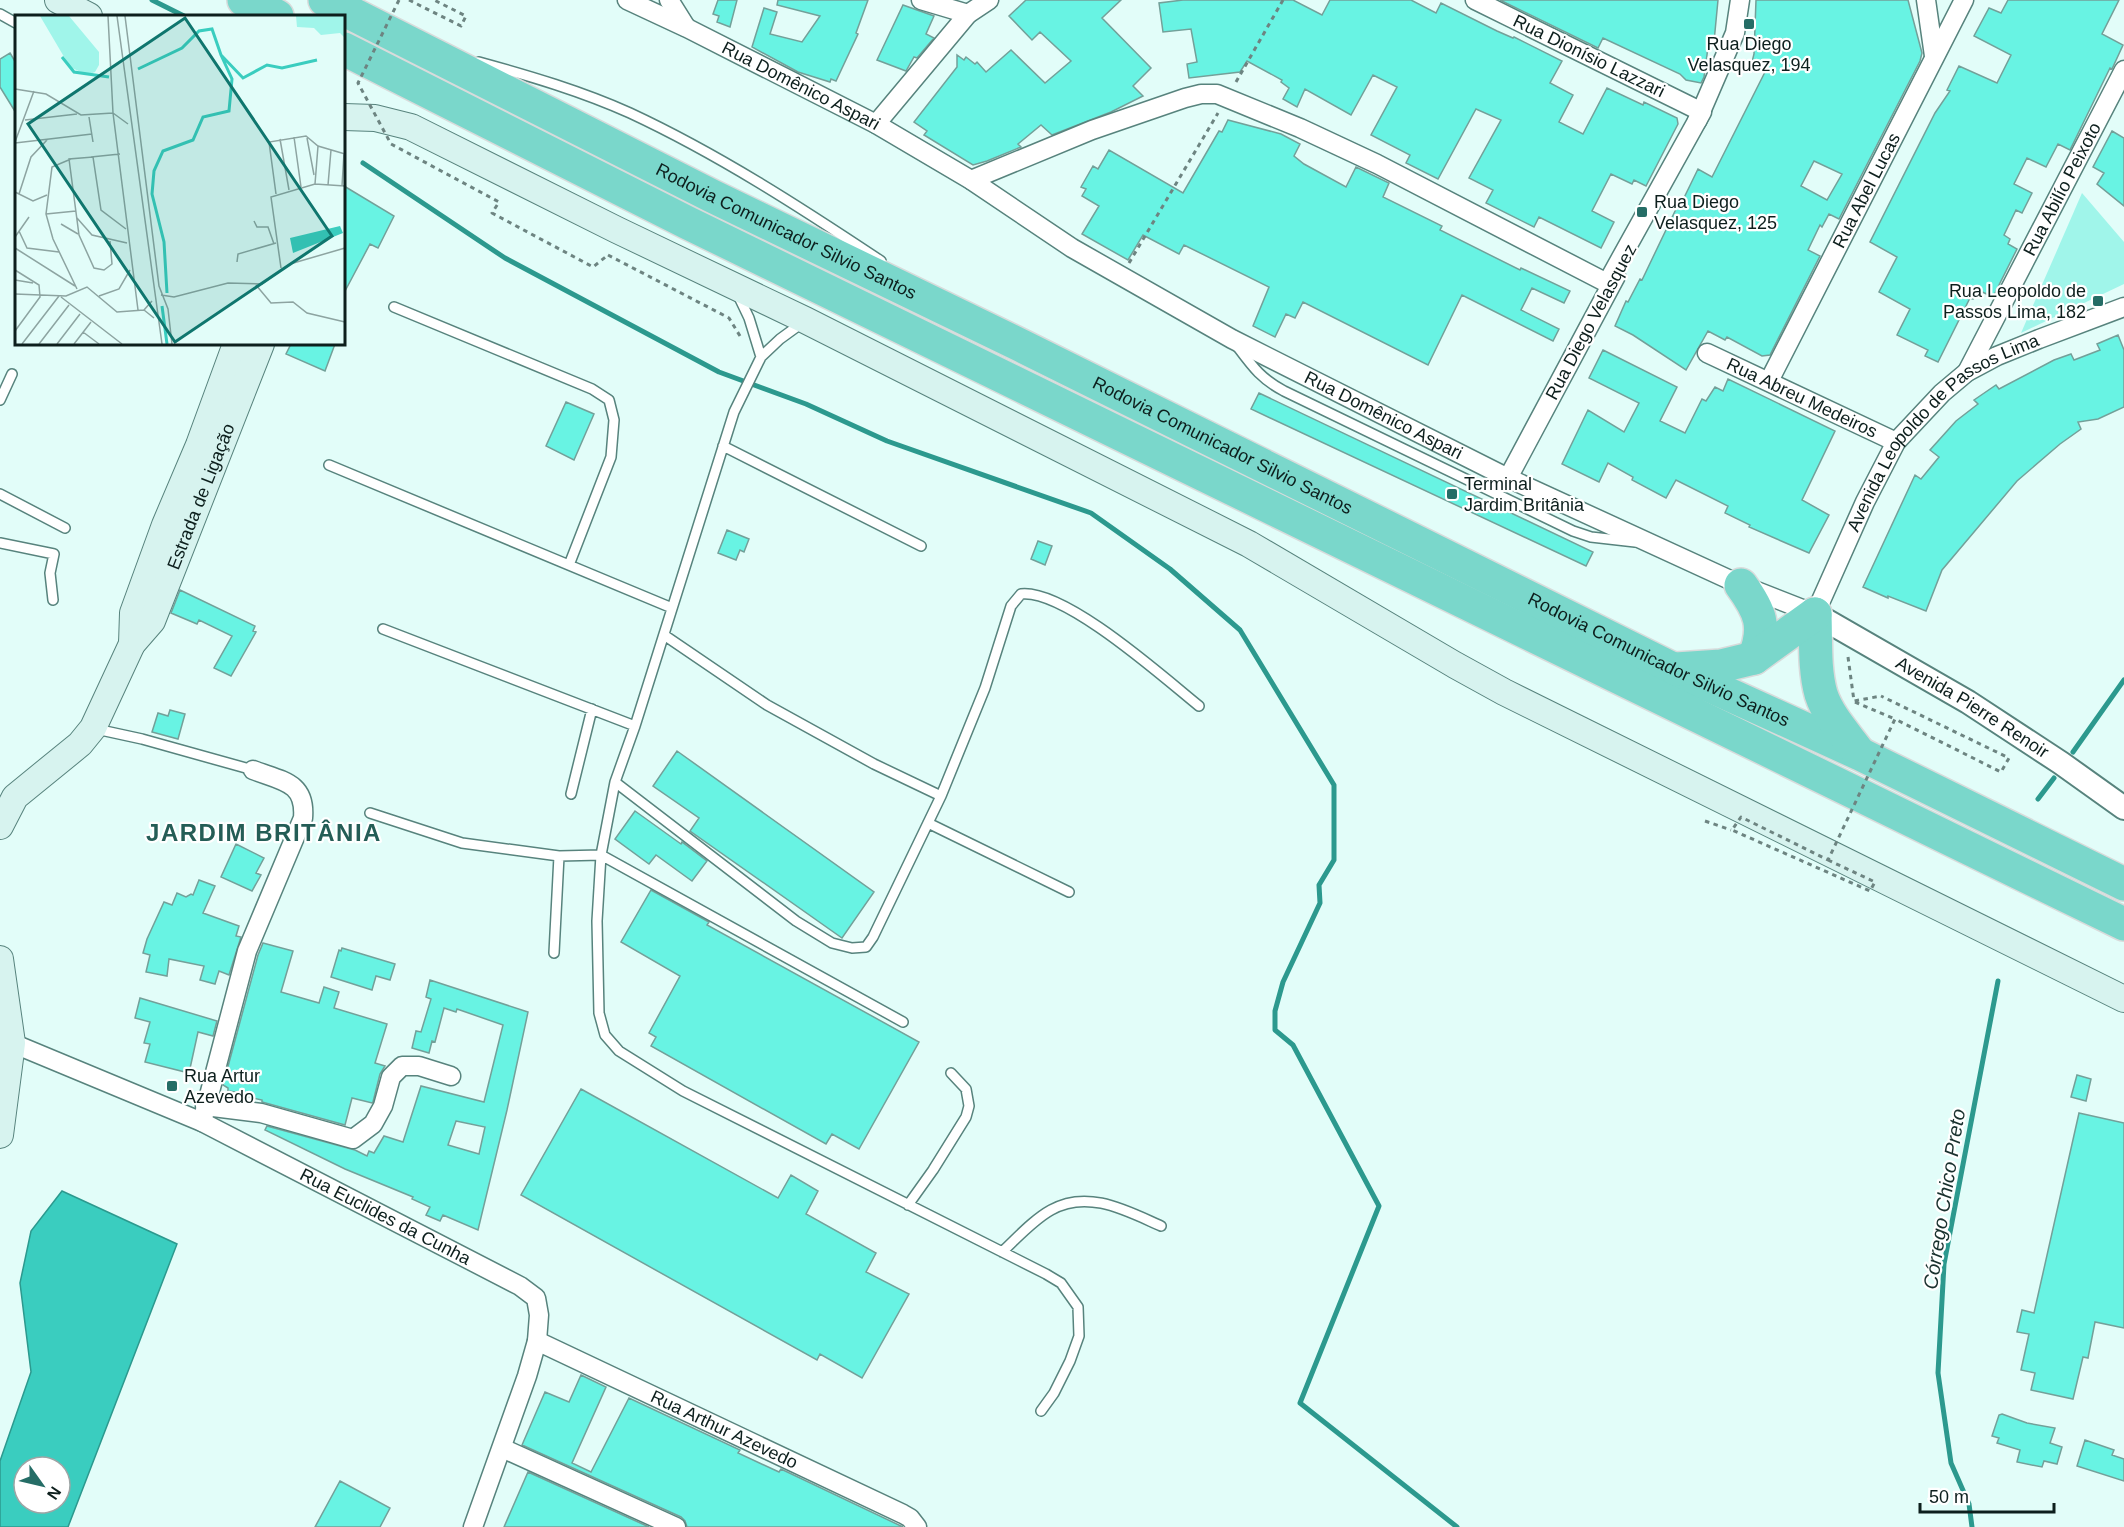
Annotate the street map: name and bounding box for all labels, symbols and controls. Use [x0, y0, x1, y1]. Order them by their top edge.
street label: Rua Dionísio Lazzari [1510, 11, 1668, 101]
inset map [15, 15, 345, 345]
marker: Rua Diego Velasquez, 194 [1742, 17, 1756, 31]
place label: Rua Diego Velasquez, 194 [1687, 34, 1811, 75]
street label: Rua Domênico Aspari [719, 38, 884, 134]
street label: Rua Abilío Peixoto [2019, 119, 2105, 259]
street label: Rua Abel Lucas [1829, 130, 1904, 251]
street label: Rodovia Comunicador Silvio Santos [653, 159, 920, 303]
place label: Rua Diego Velasquez, 125 [1654, 192, 1777, 233]
marker: Rua Diego Velasquez, 125 [1635, 205, 1649, 219]
street label: Rua Diego Velasquez [1542, 241, 1640, 403]
place label: Rua Leopoldo de Passos Lima, 182 [1943, 281, 2086, 322]
marker: Rua Leopoldo de Passos Lima, 182 [2091, 294, 2105, 308]
street label: Avenida Leopoldo de Passos Lima [1843, 330, 2043, 535]
street label: Rua Abreu Medeiros [1723, 354, 1881, 442]
street label: Rua Domênico Aspari [1301, 367, 1466, 463]
street label: Rodovia Comunicador Silvio Santos [1089, 373, 1356, 518]
street label: Estrada de Ligação [163, 421, 239, 572]
place label: Terminal Jardim Britânia [1464, 474, 1585, 515]
marker: Terminal Jardim Britânia [1445, 487, 1459, 501]
street label: Rodovia Comunicador Silvio Santos [1525, 589, 1793, 731]
street label: Avenida Pierre Renoir [1892, 653, 2052, 762]
district label: JARDIM BRITÂNIA [146, 819, 382, 846]
place label: Rua Artur Azevedo [184, 1066, 260, 1107]
marker: Rua Artur Azevedo [165, 1079, 179, 1093]
water label: Córrego Chico Preto [1919, 1107, 1969, 1291]
street label: Rua Euclides da Cunha [297, 1164, 475, 1269]
street label: Rua Arthur Azevedo [647, 1386, 801, 1473]
north arrow [12, 1455, 72, 1515]
scale bar [1920, 1476, 2054, 1514]
text: N [44, 1484, 64, 1503]
text: 50 m [1929, 1487, 1969, 1507]

